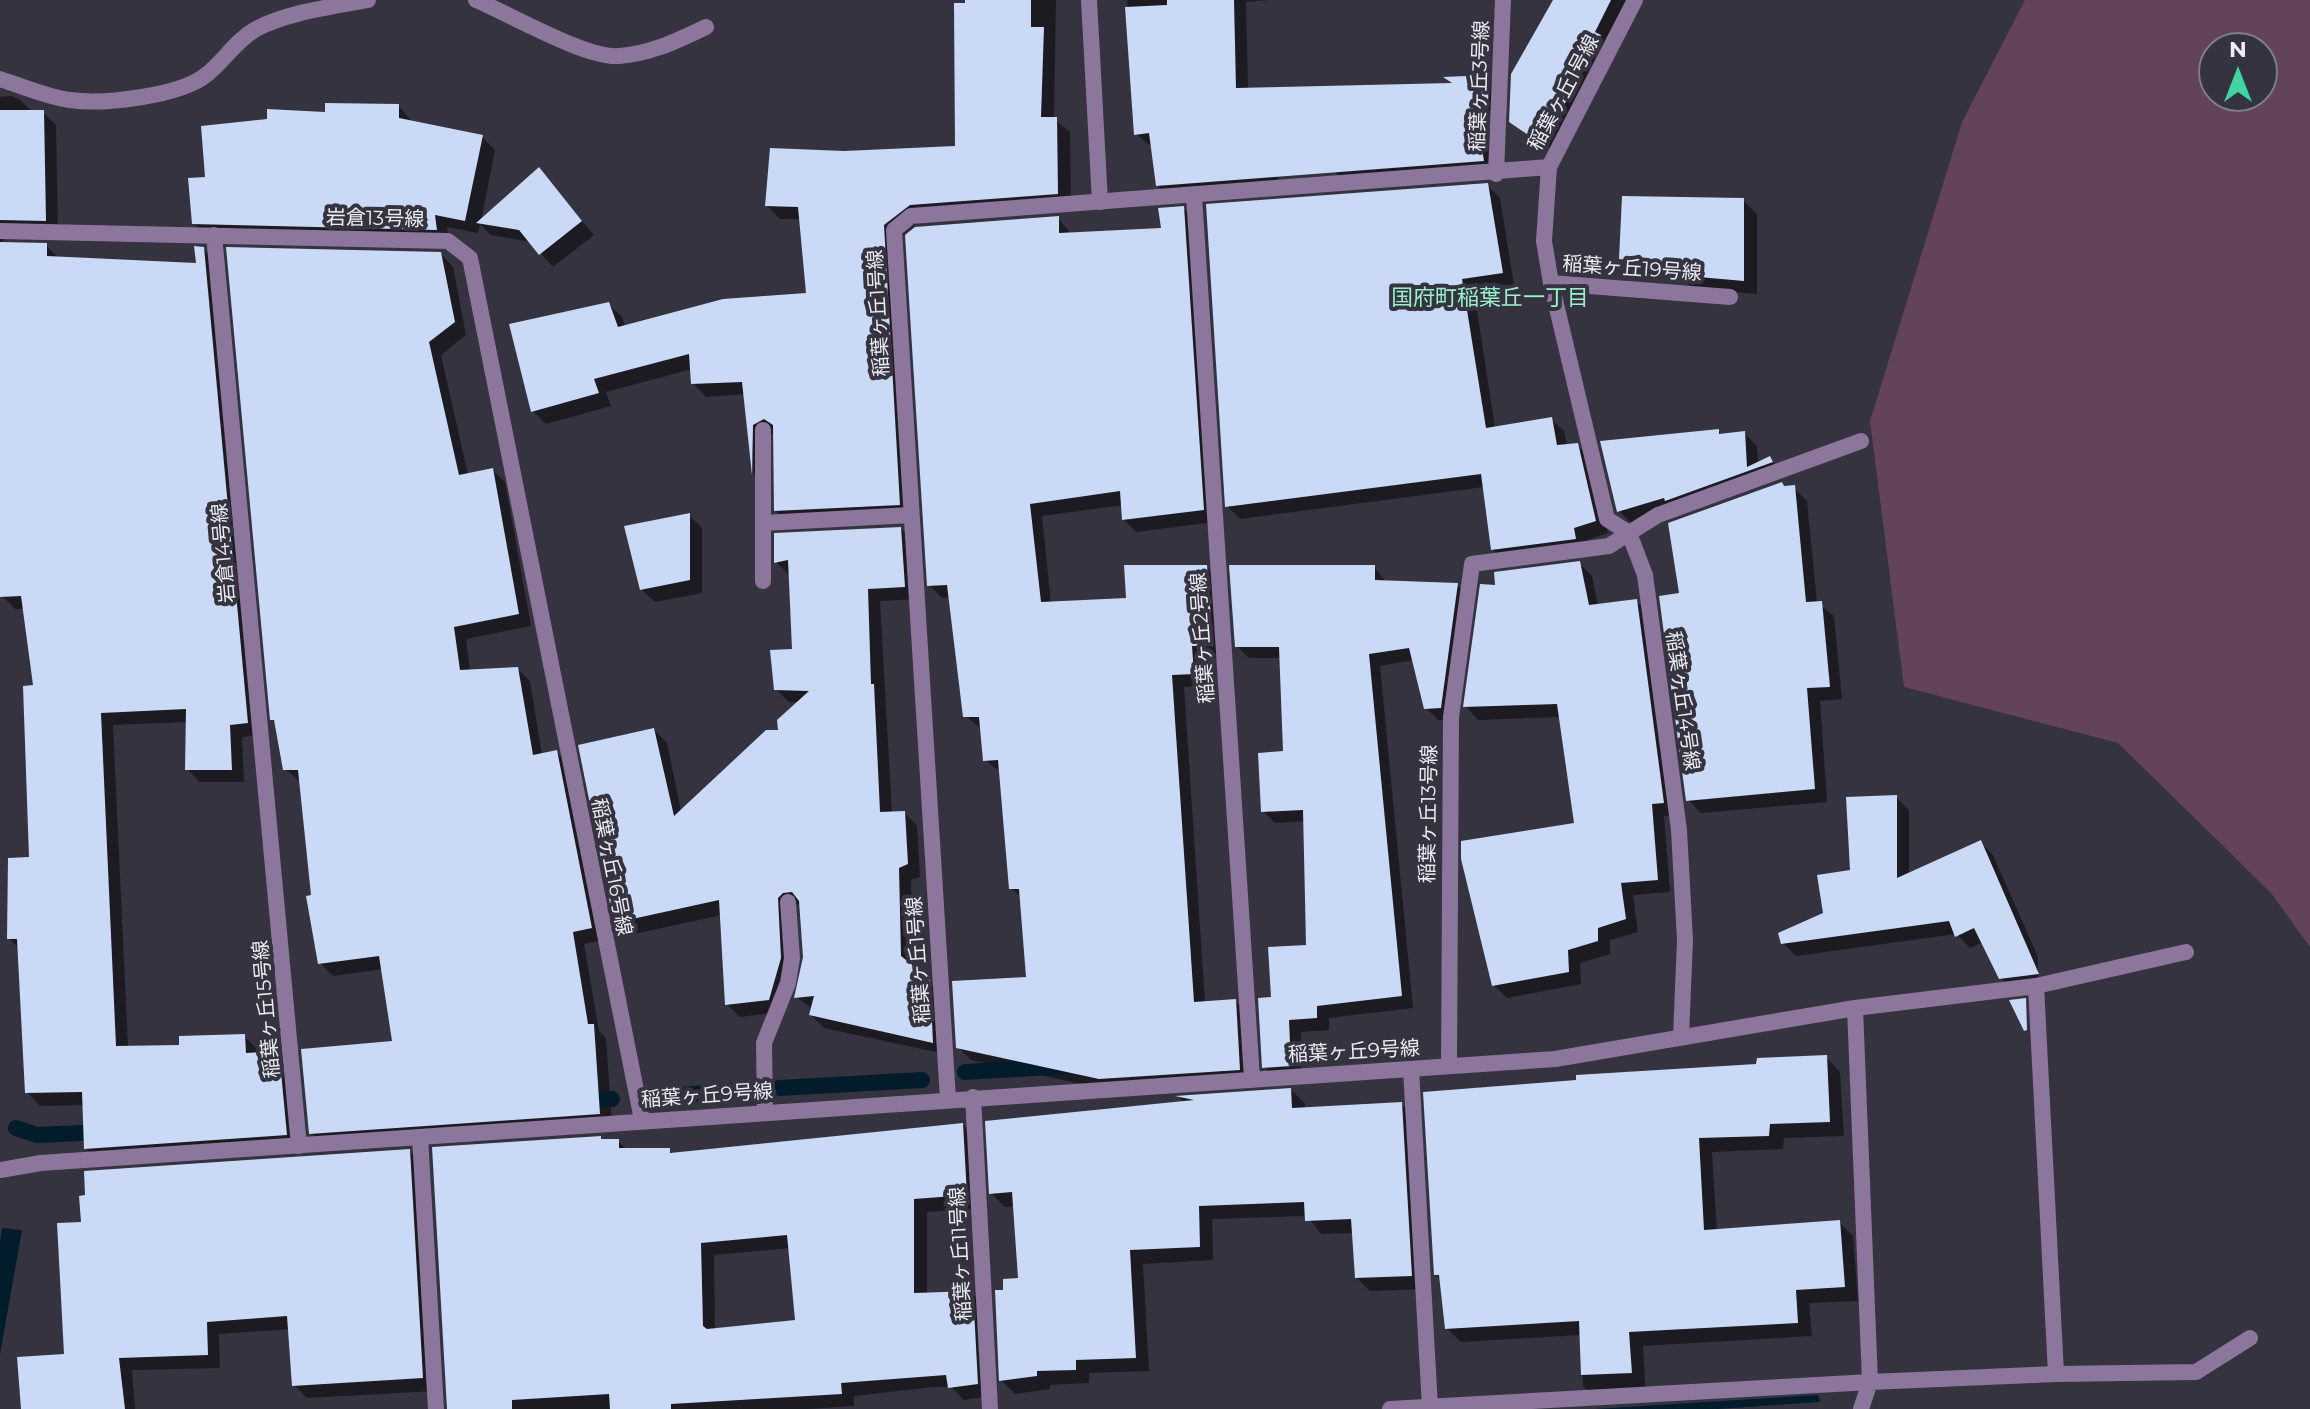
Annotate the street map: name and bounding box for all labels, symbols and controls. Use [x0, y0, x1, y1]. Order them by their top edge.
street label: 稲葉ヶ丘3号線 [1466, 20, 1494, 152]
street label: 稲葉ヶ丘1号線 [1524, 31, 1604, 155]
north arrow [2198, 32, 2278, 112]
text: N [2229, 36, 2247, 63]
street label: 岩倉13号線 [326, 206, 424, 232]
street label: 稲葉ヶ丘1号線 [864, 249, 894, 377]
street label: 稲葉ヶ丘19号線 [1562, 252, 1702, 286]
district label: 国府町稲葉丘一丁目 [1391, 286, 1589, 312]
street label: 岩倉14号線 [208, 502, 240, 604]
street label: 稲葉ヶ丘2号線 [1186, 572, 1220, 704]
street label: 稲葉ヶ丘14号線 [1660, 630, 1704, 772]
street label: 稲葉ヶ丘13号線 [1416, 745, 1442, 883]
street label: 稲葉ヶ丘16号線 [586, 796, 636, 938]
street label: 稲葉ヶ丘1号線 [903, 896, 935, 1024]
street label: 稲葉ヶ丘15号線 [249, 939, 285, 1079]
street label: 稲葉ヶ丘9号線 [1287, 1037, 1421, 1067]
street label: 稲葉ヶ丘9号線 [640, 1079, 774, 1113]
street label: 稲葉ヶ丘11号線 [945, 1186, 977, 1322]

